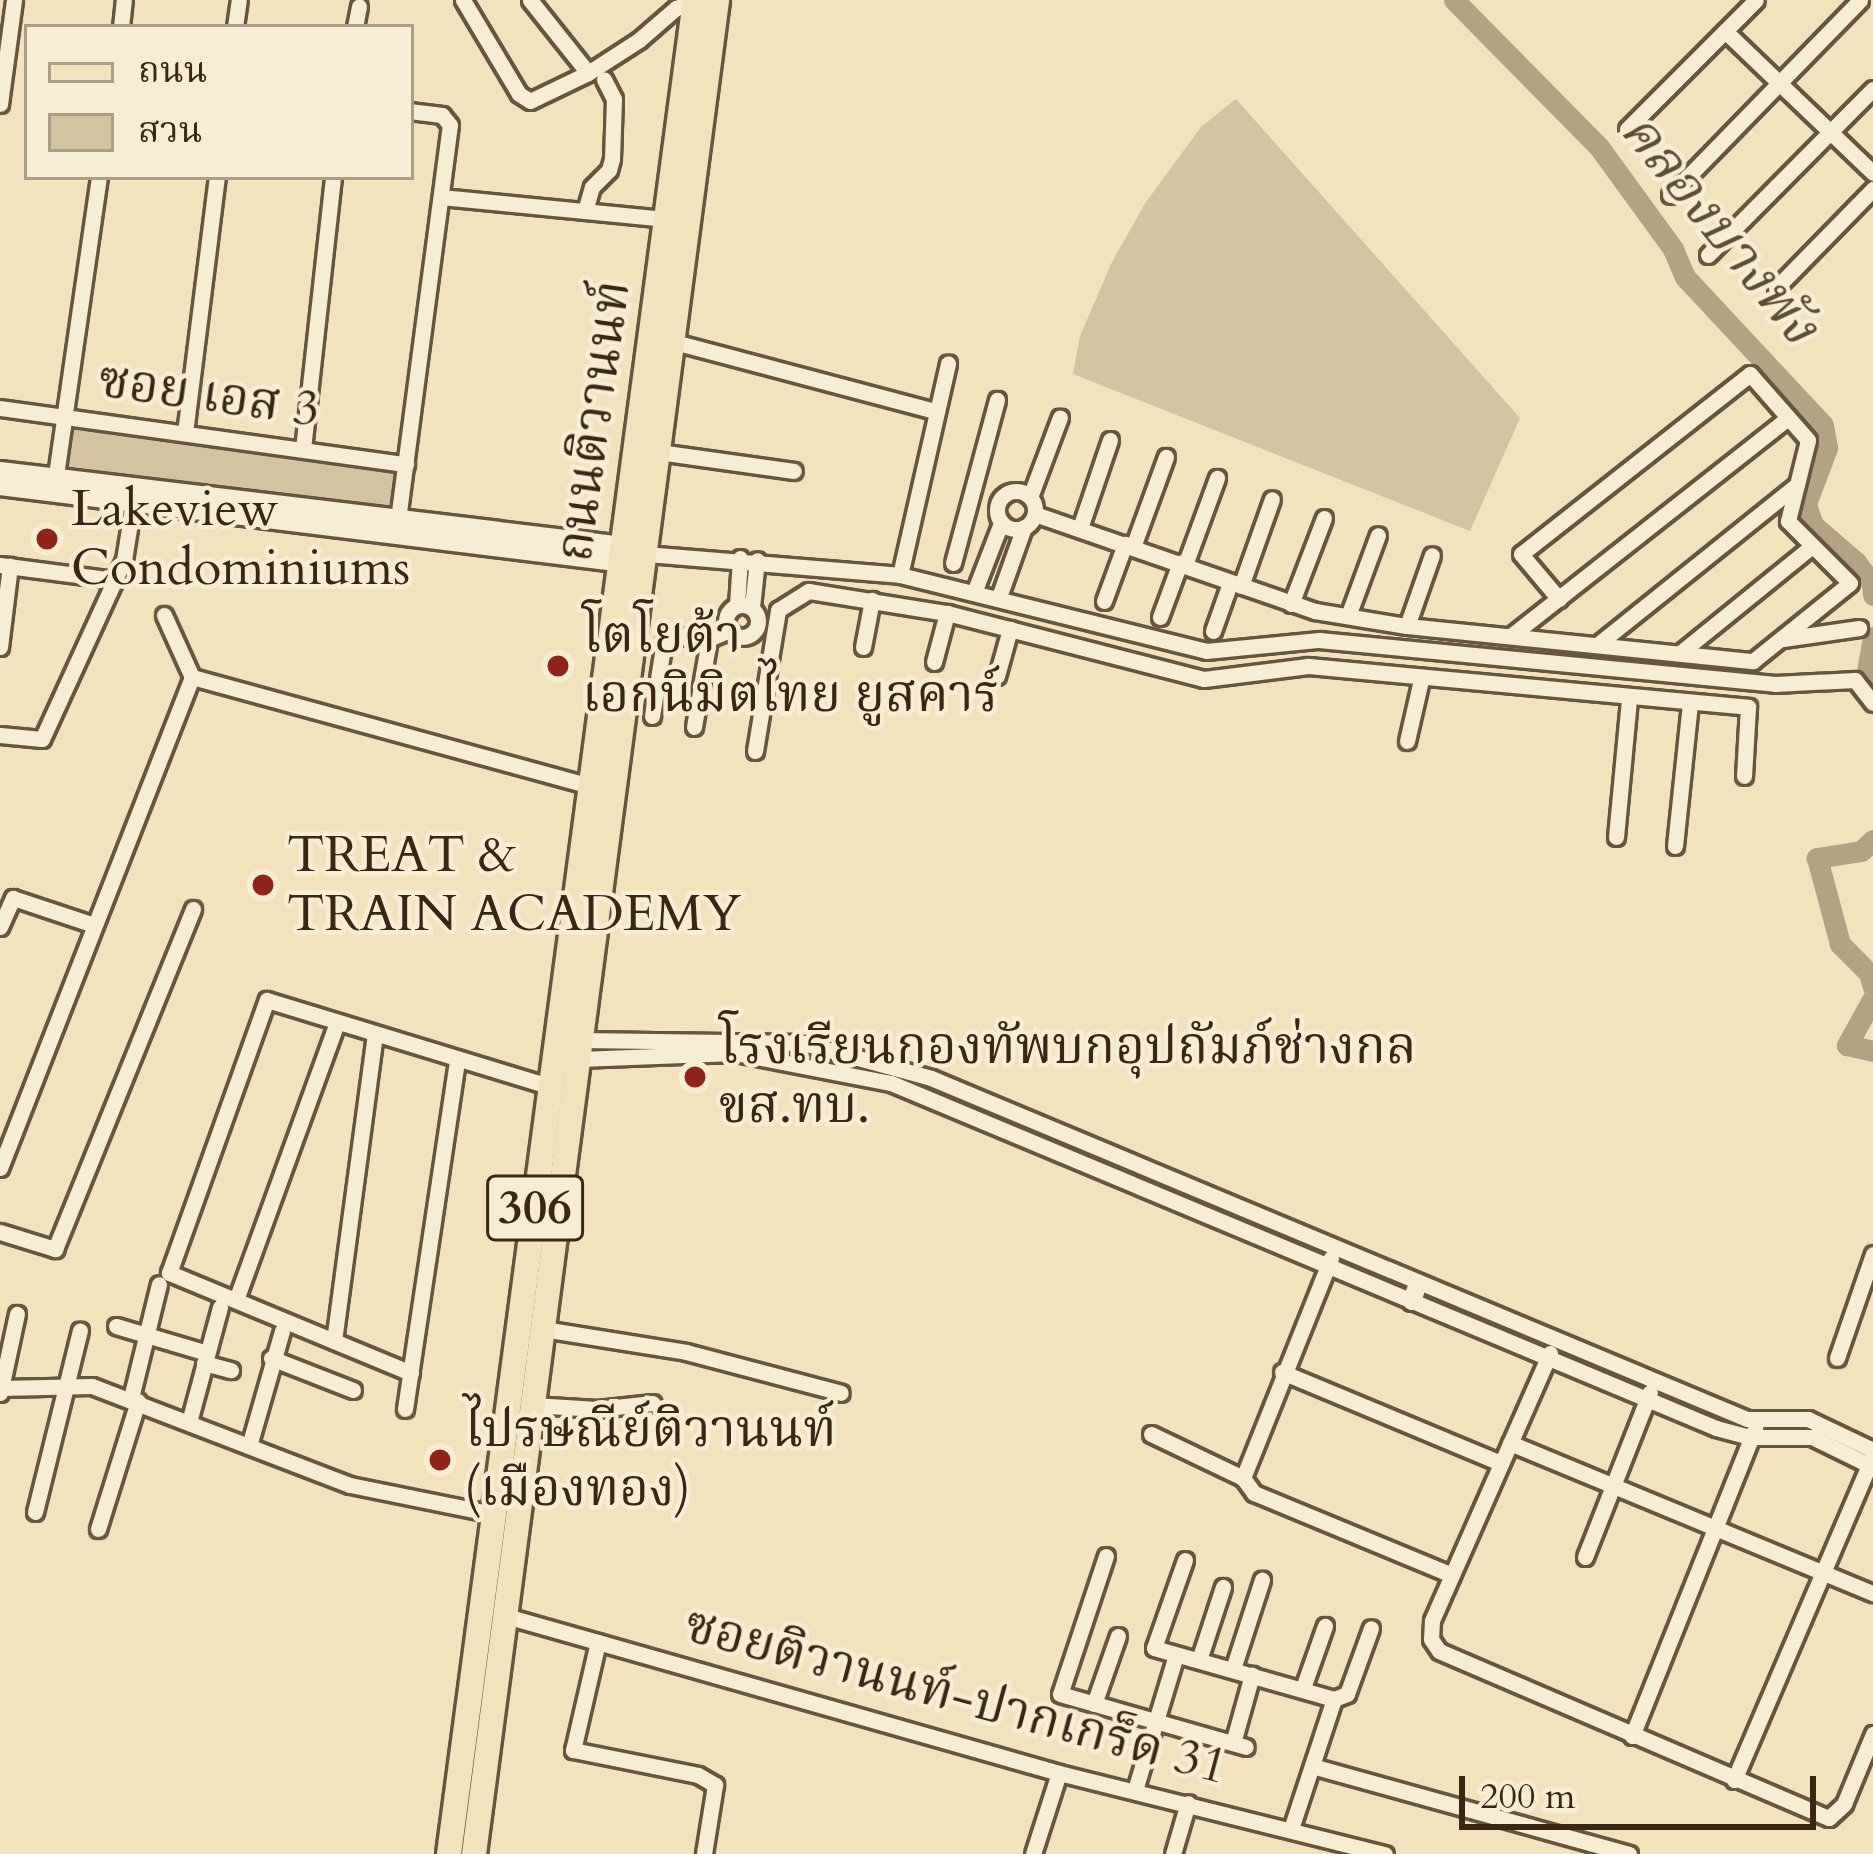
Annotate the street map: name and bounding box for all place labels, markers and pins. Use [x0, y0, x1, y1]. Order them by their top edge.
place label: Lakeview Condominiums [71, 479, 410, 599]
marker: Lakeview Condominiums [34, 526, 60, 552]
place label: โตโยต้า เอกนิมิตไทย ยูสคาร์ [582, 606, 999, 726]
marker: โตโยต้า เอกนิมิตไทย ยูสคาร์ [545, 653, 571, 679]
place label: TREAT & TRAIN ACADEMY [287, 825, 741, 945]
marker: TREAT & TRAIN ACADEMY [250, 872, 276, 898]
place label: โรงเรียนกองทัพบกอุปถัมภ์ช่างกล ขส.ทบ. [719, 1017, 1416, 1137]
marker: โรงเรียนกองทัพบกอุปถัมภ์ช่างกล ขส.ทบ. [682, 1064, 708, 1090]
place label: ไปรษณีย์ติวานนท์ (เมืองทอง) [464, 1400, 836, 1520]
marker: ไปรษณีย์ติวานนท์ (เมืองทอง) [427, 1447, 453, 1473]

